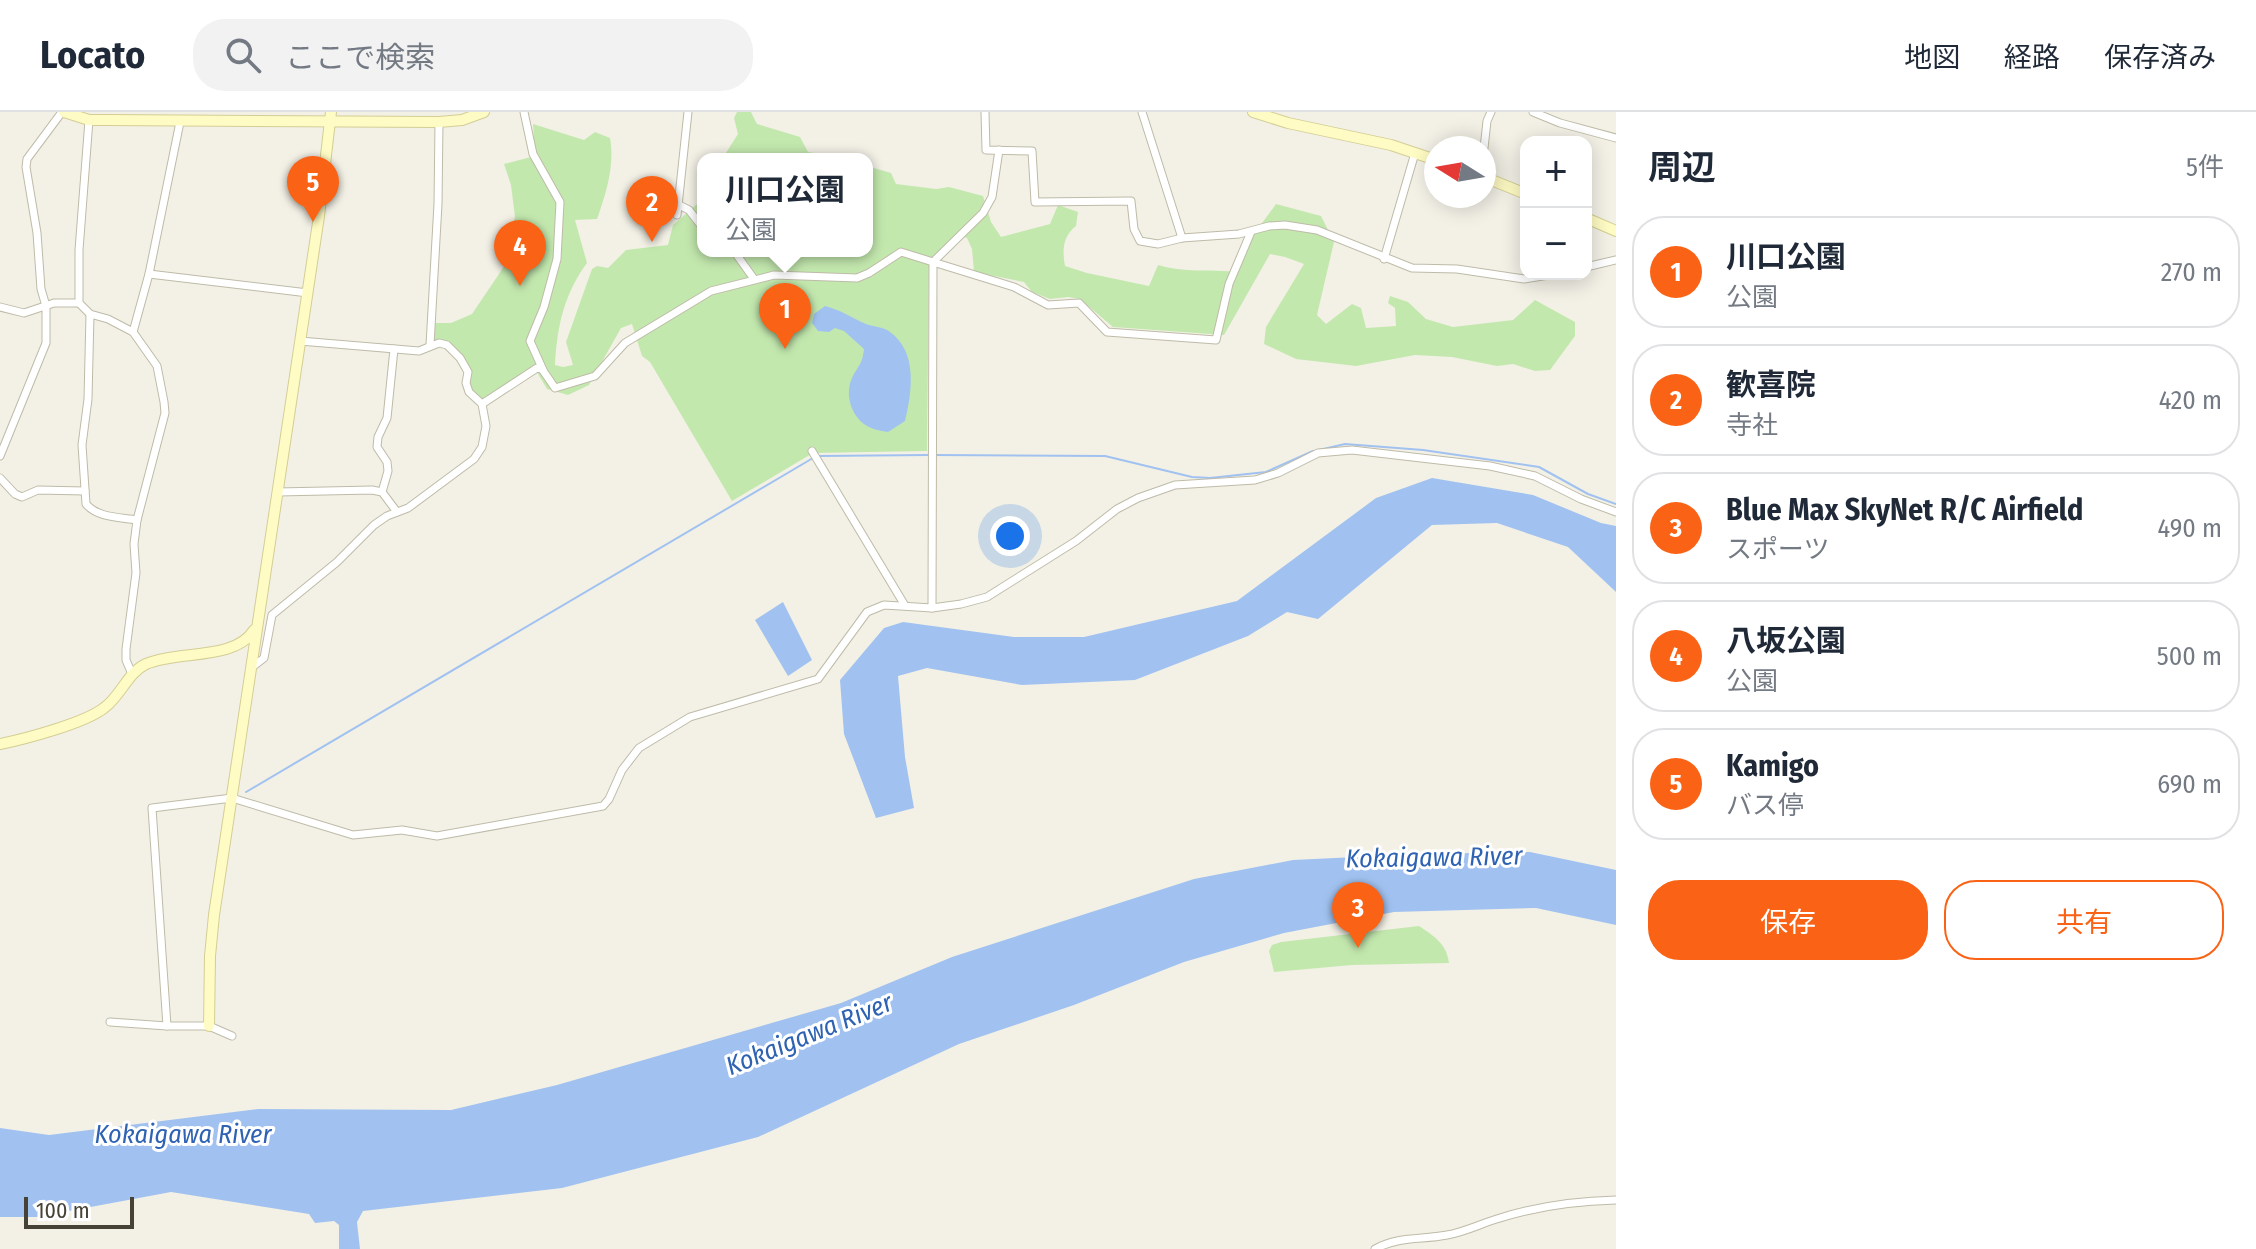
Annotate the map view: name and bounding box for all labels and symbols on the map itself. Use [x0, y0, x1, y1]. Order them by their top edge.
north arrow [1424, 136, 1496, 208]
pin: 5 [287, 156, 339, 222]
pin: 2 [626, 176, 678, 242]
pin: 4 [494, 220, 546, 286]
pin: 1 [759, 283, 811, 349]
your location [990, 516, 1030, 556]
water label: Kokaigawa River [1345, 840, 1524, 875]
pin: 3 [1332, 882, 1384, 948]
water label: Kokaigawa River [721, 987, 898, 1082]
water label: Kokaigawa River [95, 1119, 272, 1150]
scale bar [24, 1193, 134, 1229]

